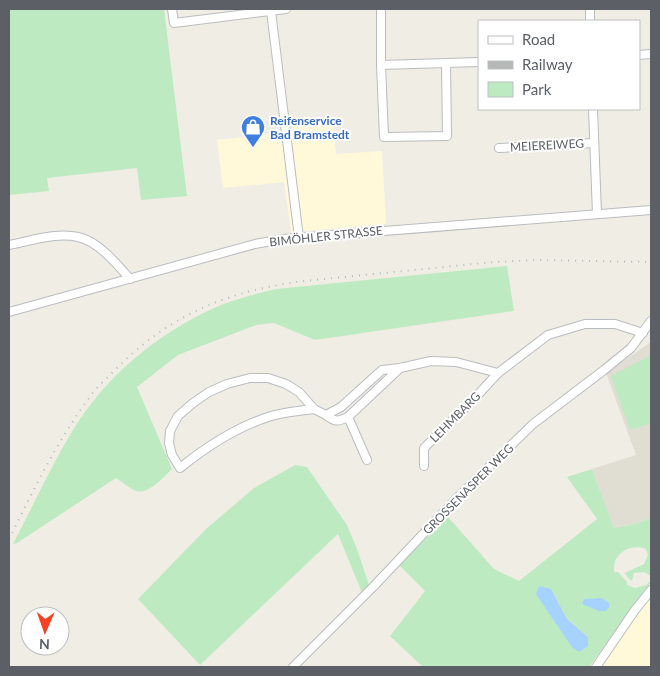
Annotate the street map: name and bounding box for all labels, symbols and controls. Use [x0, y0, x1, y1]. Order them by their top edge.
legend [478, 20, 640, 110]
text: Road [522, 30, 555, 48]
text: Railway [522, 55, 573, 73]
text: Park [522, 80, 552, 98]
place label: Reifenservice Bad Bramstedt [270, 113, 350, 142]
shop icon: Reifenservice Bad Bramstedt [240, 114, 266, 148]
street label: MEIEREIWEG [510, 136, 585, 154]
street label: BIMÖHLER STRASSE [269, 223, 383, 249]
street label: LEHMBARG [427, 388, 484, 445]
street label: GROSSENASPER WEG [420, 440, 517, 537]
north arrow [20, 606, 70, 656]
text: N [39, 636, 50, 653]

